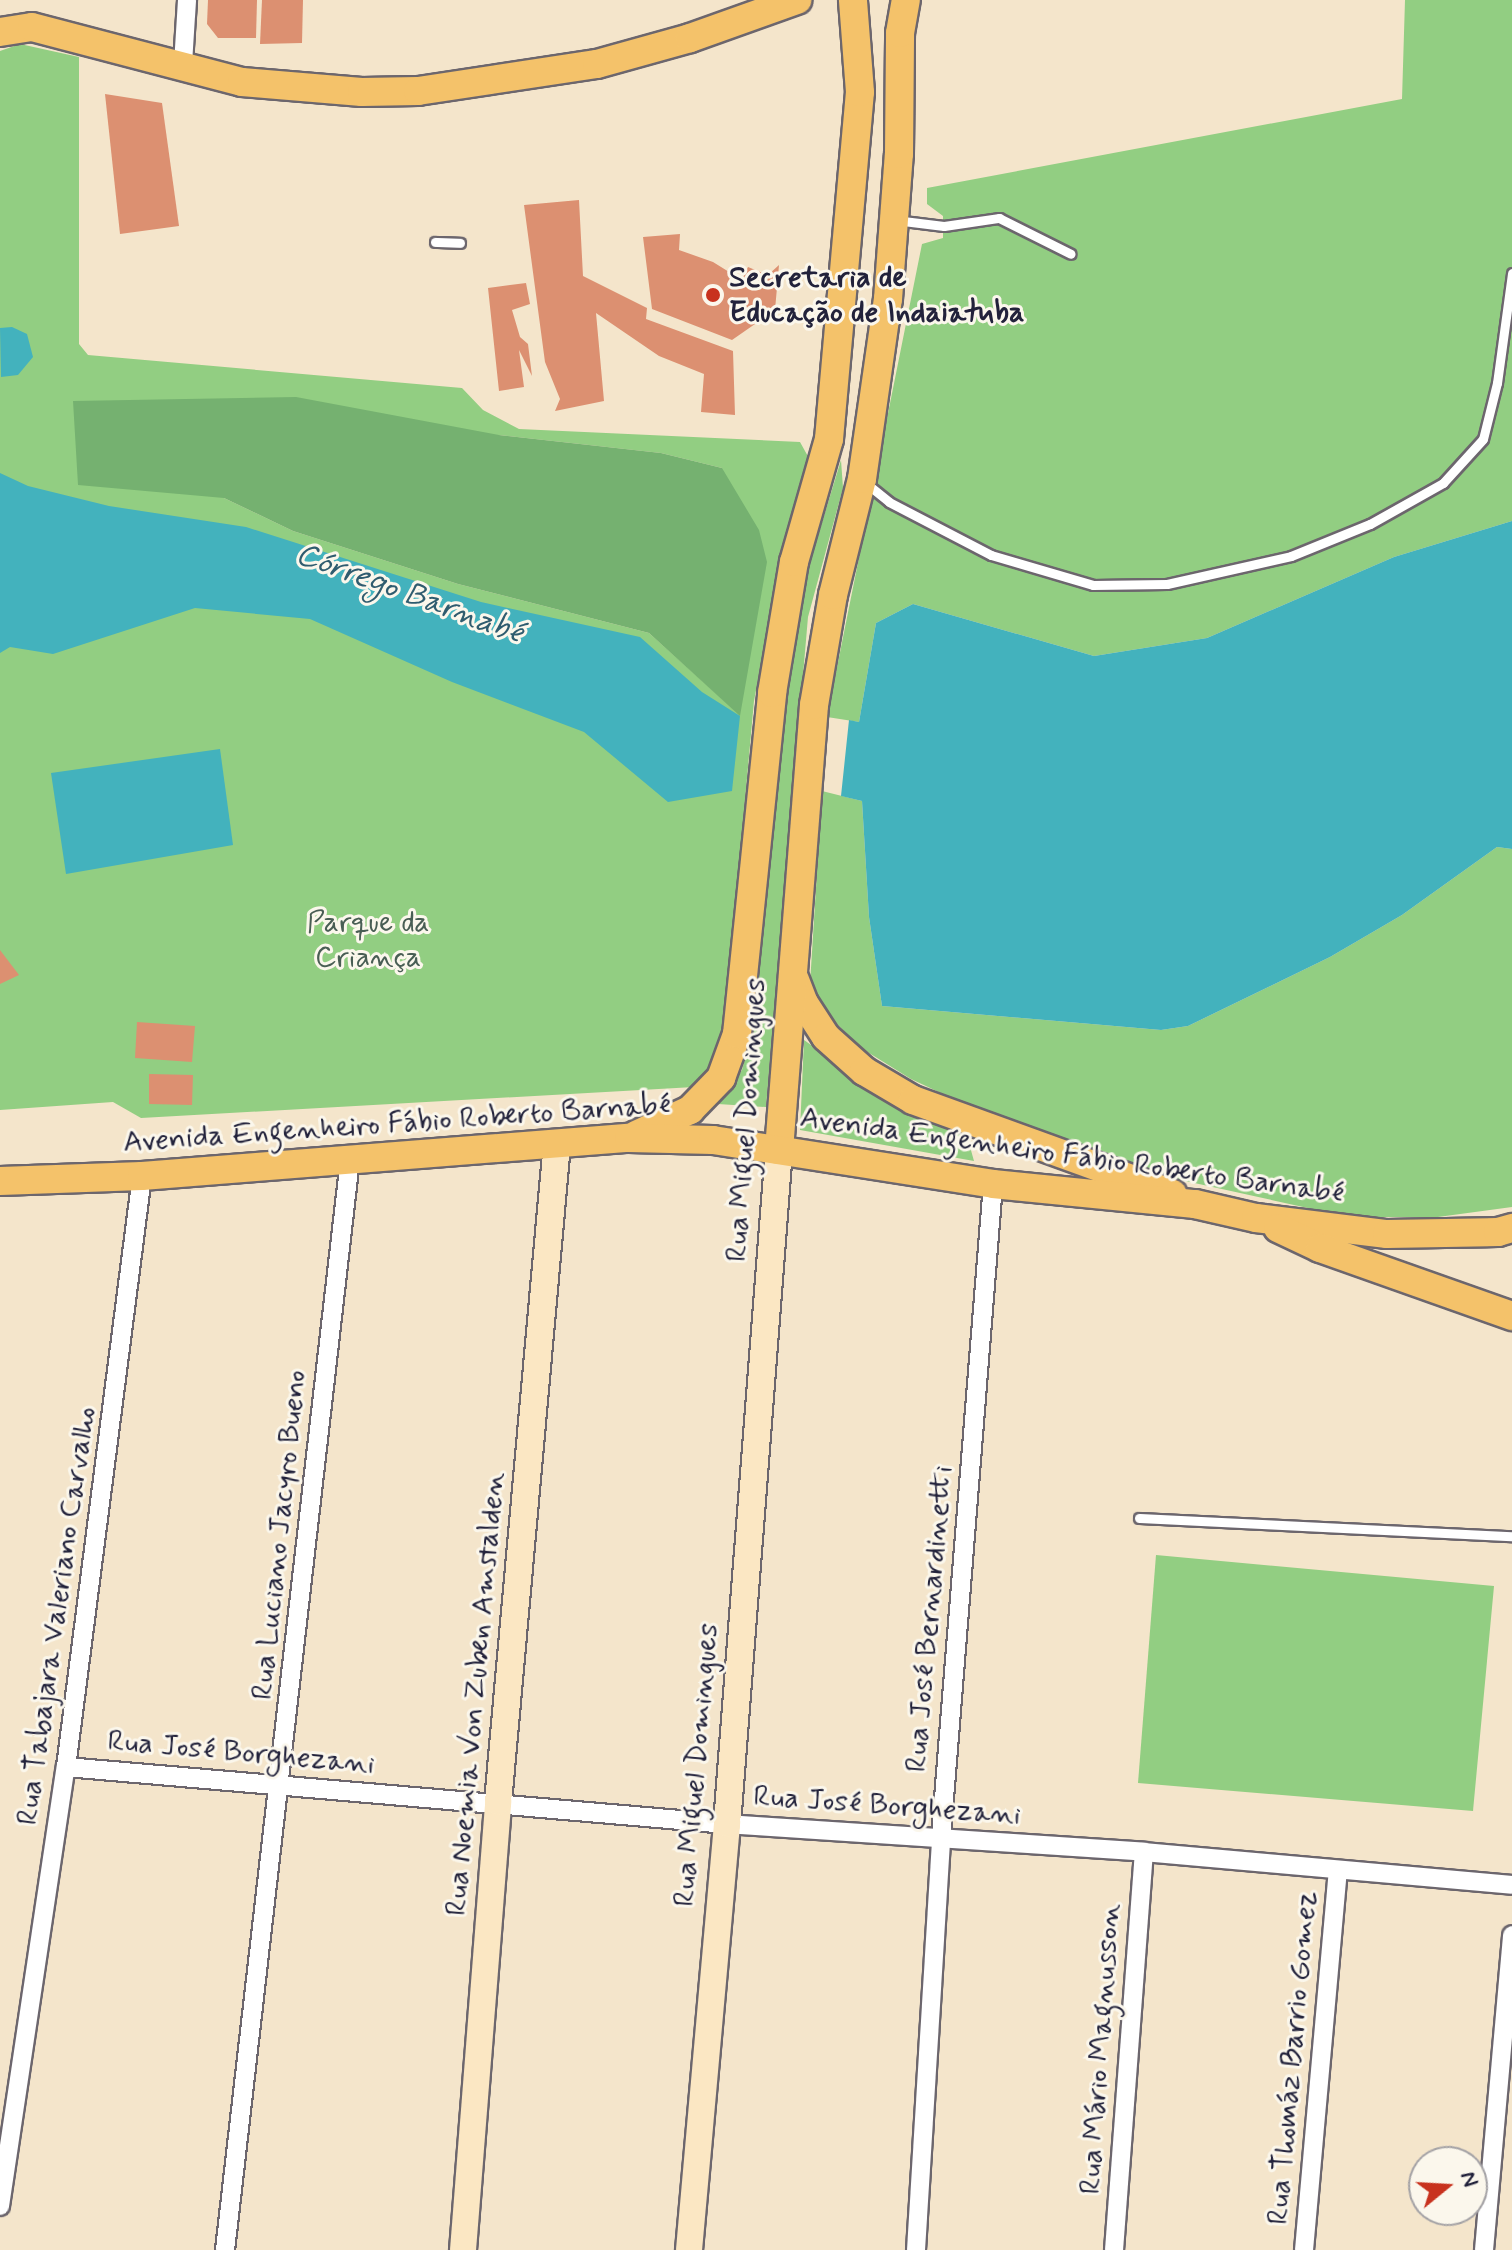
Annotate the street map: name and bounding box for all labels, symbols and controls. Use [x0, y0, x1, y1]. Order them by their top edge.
place label: Secretaria de Educação de Indaiatuba [729, 260, 1030, 330]
marker: Secretaria de Educação de Indaiatuba [704, 286, 722, 304]
water label: Córrego Barnabé [293, 536, 525, 652]
park label: Parque da Criança [307, 905, 429, 976]
street label: Rua Miguel Domingues [719, 974, 775, 1266]
street label: Avenida Engenheiro Fábio Roberto Barnabé [123, 1087, 671, 1161]
street label: Avenida Engenheiro Fábio Roberto Barnabé [799, 1100, 1345, 1212]
street label: Rua Luciano Jacyro Bueno [245, 1368, 315, 1702]
street label: Rua Tabajara Valeriano Carvalho [10, 1408, 104, 1824]
street label: Rua José Bernardinetti [899, 1464, 961, 1774]
street label: Rua Noemia Von Zuben Amstalden [439, 1472, 513, 1916]
street label: Rua Miguel Domingues [666, 1619, 728, 1911]
street label: Rua José Borghezani [105, 1723, 377, 1783]
street label: Rua José Borghezani [751, 1779, 1023, 1833]
street label: Rua Thomáz Barrio Gomez [1260, 1889, 1326, 2227]
street label: Rua Mário Magnusson [1073, 1906, 1129, 2192]
north arrow [1408, 2146, 1488, 2226]
text: N [1453, 2168, 1485, 2190]

